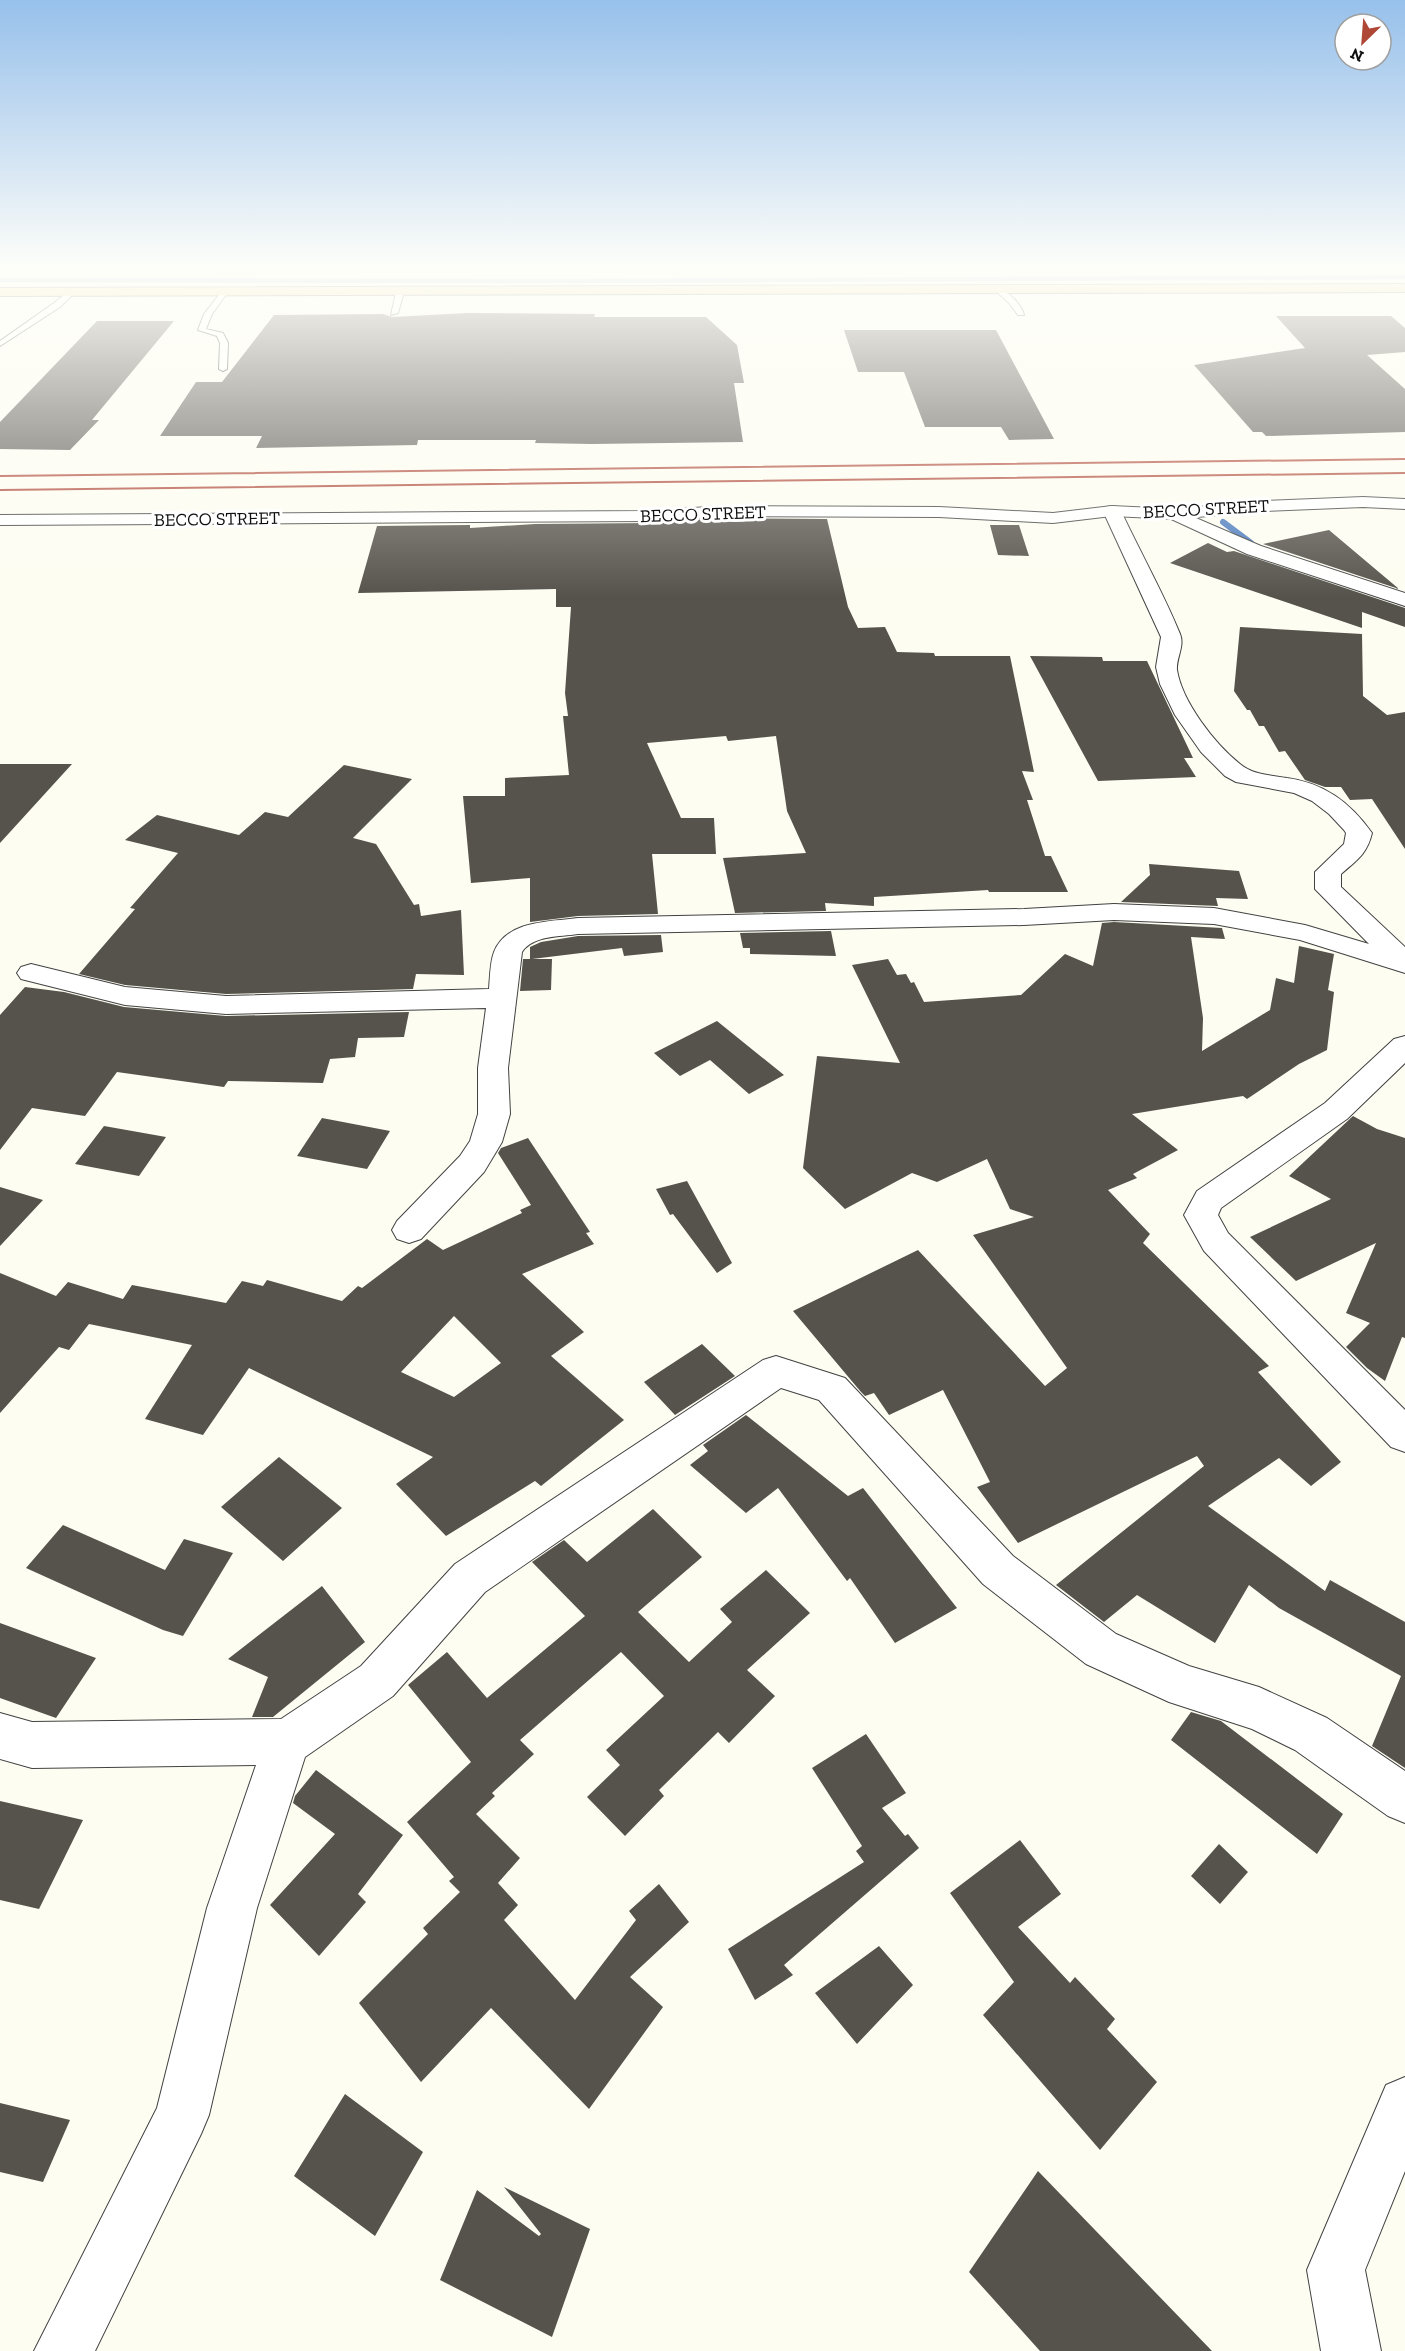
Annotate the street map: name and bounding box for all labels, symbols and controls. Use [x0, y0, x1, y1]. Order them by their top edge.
north arrow [1333, 12, 1393, 72]
text: N [1347, 44, 1366, 66]
street label: BECCO STREET [1142, 495, 1270, 523]
street label: BECCO STREET [640, 501, 766, 527]
street label: BECCO STREET [154, 507, 280, 531]

